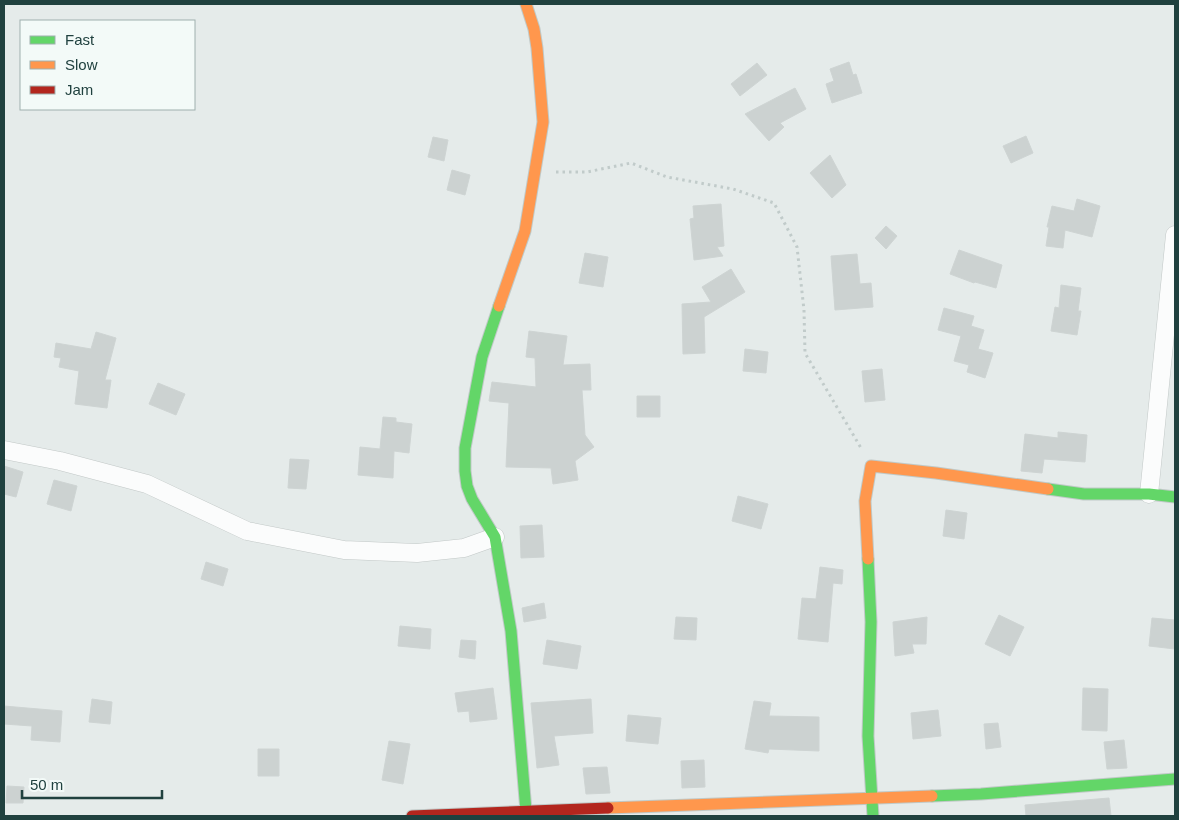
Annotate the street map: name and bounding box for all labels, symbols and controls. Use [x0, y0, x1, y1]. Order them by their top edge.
legend [20, 20, 195, 110]
text: Fast [65, 31, 95, 48]
text: Slow [65, 56, 98, 73]
text: Jam [65, 81, 93, 98]
scale bar [22, 768, 162, 800]
text: 50 m [30, 776, 63, 793]

